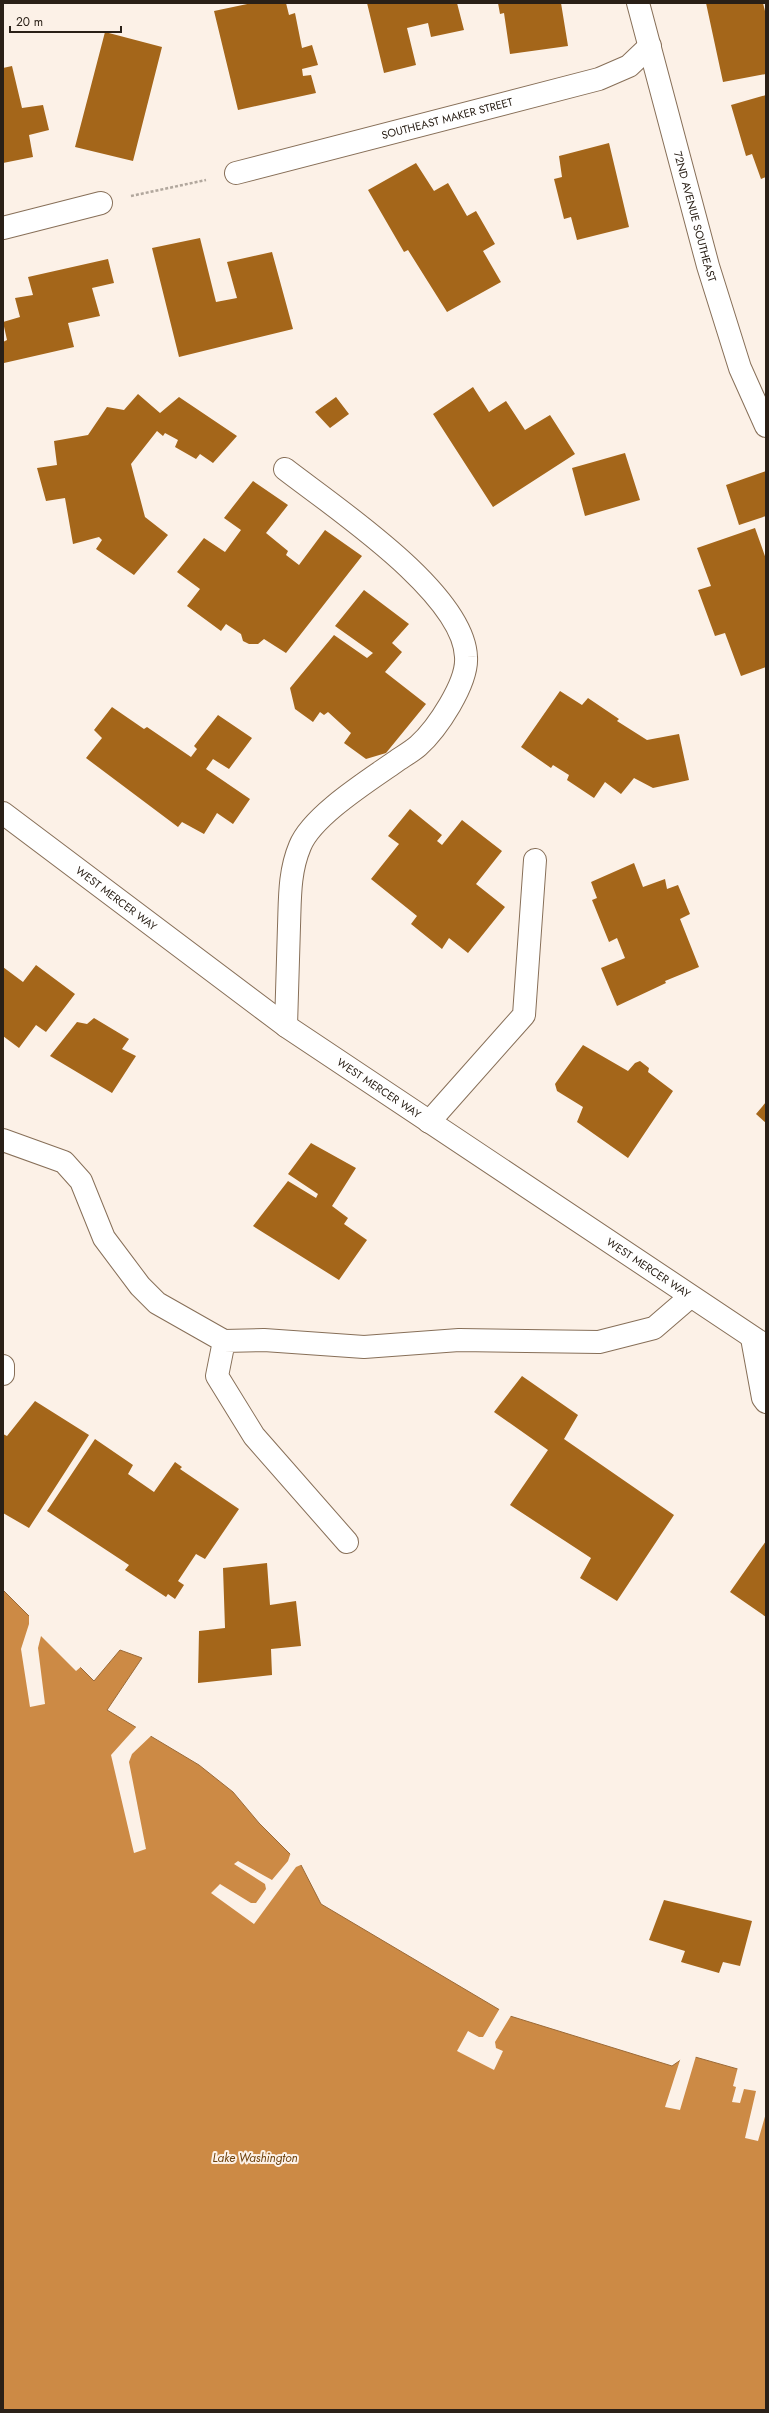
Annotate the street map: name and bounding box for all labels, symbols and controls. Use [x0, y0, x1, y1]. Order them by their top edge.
scale bar [10, 8, 121, 34]
text: 20 m [16, 13, 43, 31]
street label: SOUTHEAST MAKER STREET [380, 94, 514, 143]
street label: 72ND AVENUE SOUTHEAST [670, 149, 720, 284]
street label: WEST MERCER WAY [72, 862, 161, 935]
street label: WEST MERCER WAY [334, 1054, 425, 1122]
street label: WEST MERCER WAY [603, 1234, 695, 1302]
water label: Lake Washington [212, 2149, 298, 2167]

